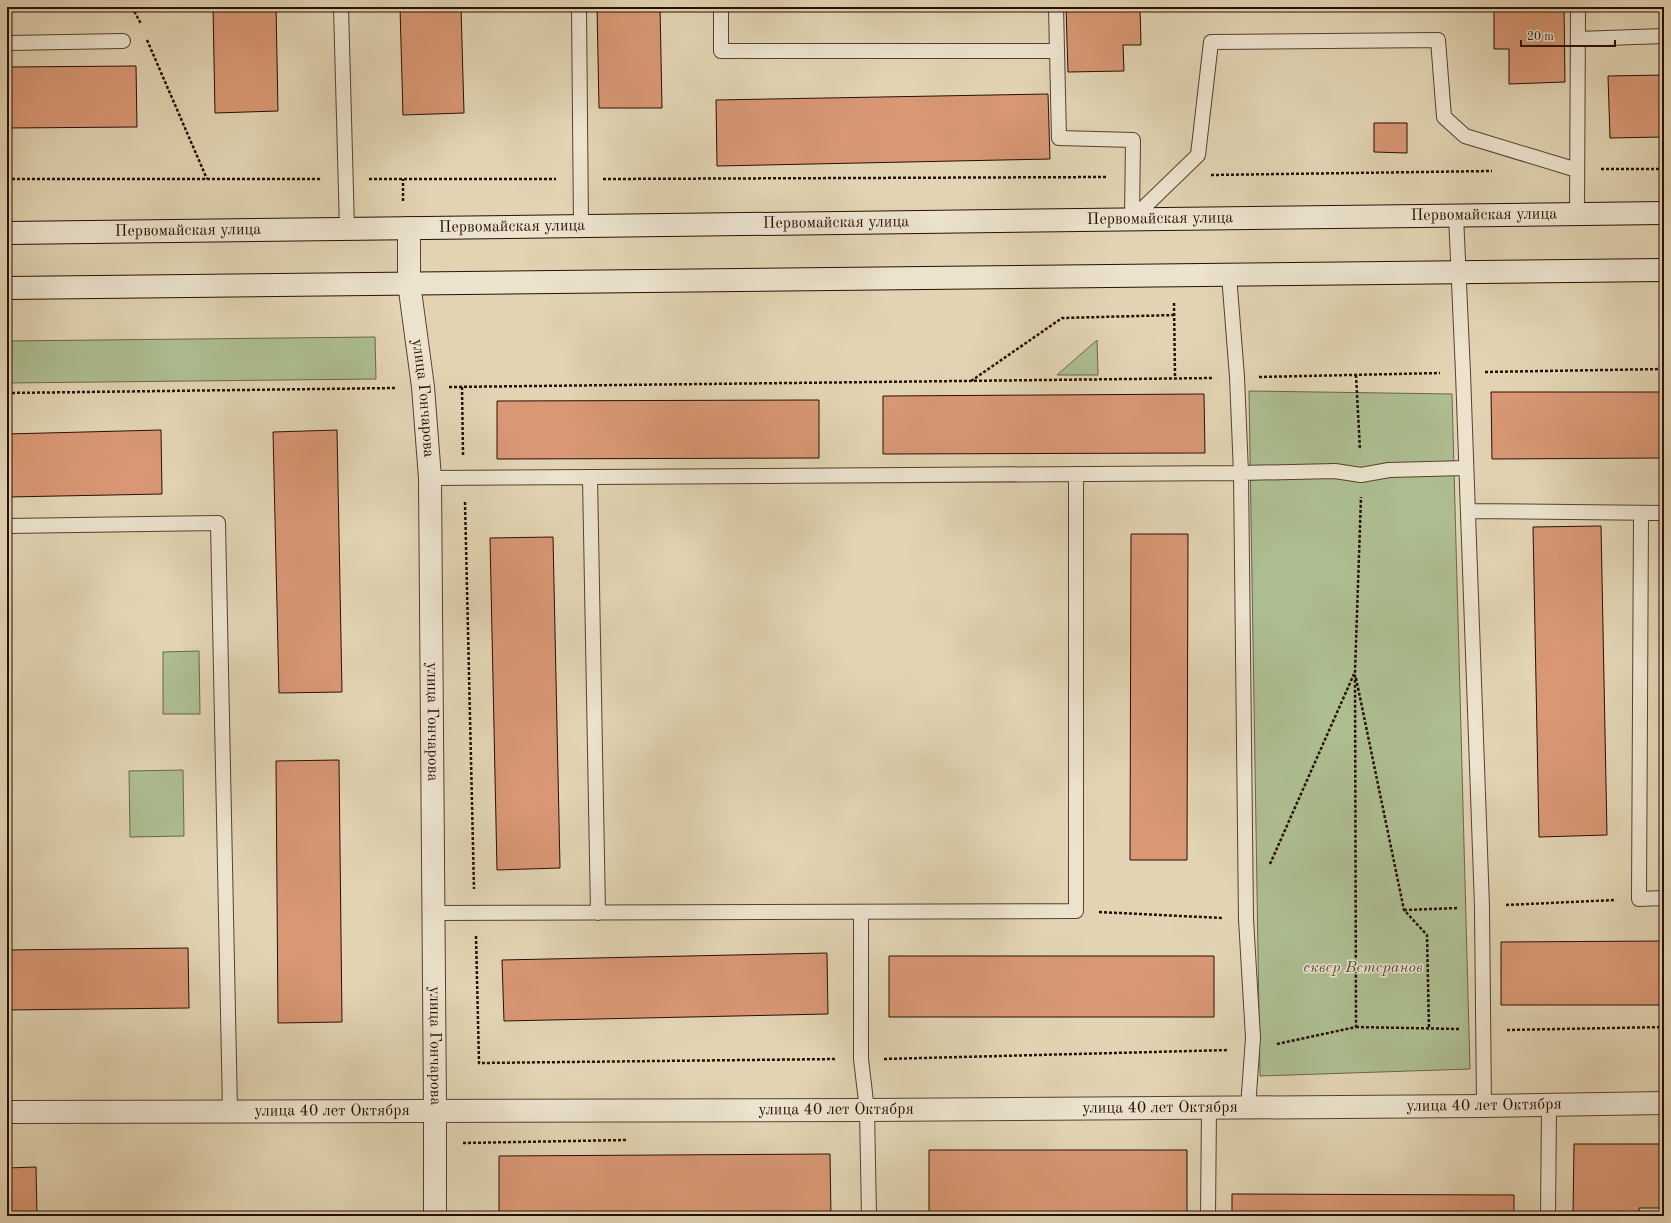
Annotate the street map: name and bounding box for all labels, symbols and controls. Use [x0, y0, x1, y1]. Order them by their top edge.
scale bar [1521, 22, 1615, 48]
text: 20 m [1527, 31, 1554, 43]
street label: Первомайская улица [1411, 206, 1557, 224]
street label: Первомайская улица [1087, 210, 1233, 228]
street label: Первомайская улица [763, 214, 909, 232]
street label: Первомайская улица [439, 218, 585, 236]
street label: Первомайская улица [115, 222, 261, 240]
street label: улица Гончарова [409, 338, 436, 458]
street label: улица Гончарова [423, 662, 440, 782]
park label: сквер Ветеранов [1303, 960, 1423, 976]
street label: улица Гончарова [426, 986, 443, 1106]
street label: улица 40 лет Октября [1406, 1097, 1562, 1115]
street label: улица 40 лет Октября [1082, 1100, 1238, 1117]
street label: улица 40 лет Октября [758, 1102, 914, 1118]
street label: улица 40 лет Октября [254, 1103, 410, 1119]

